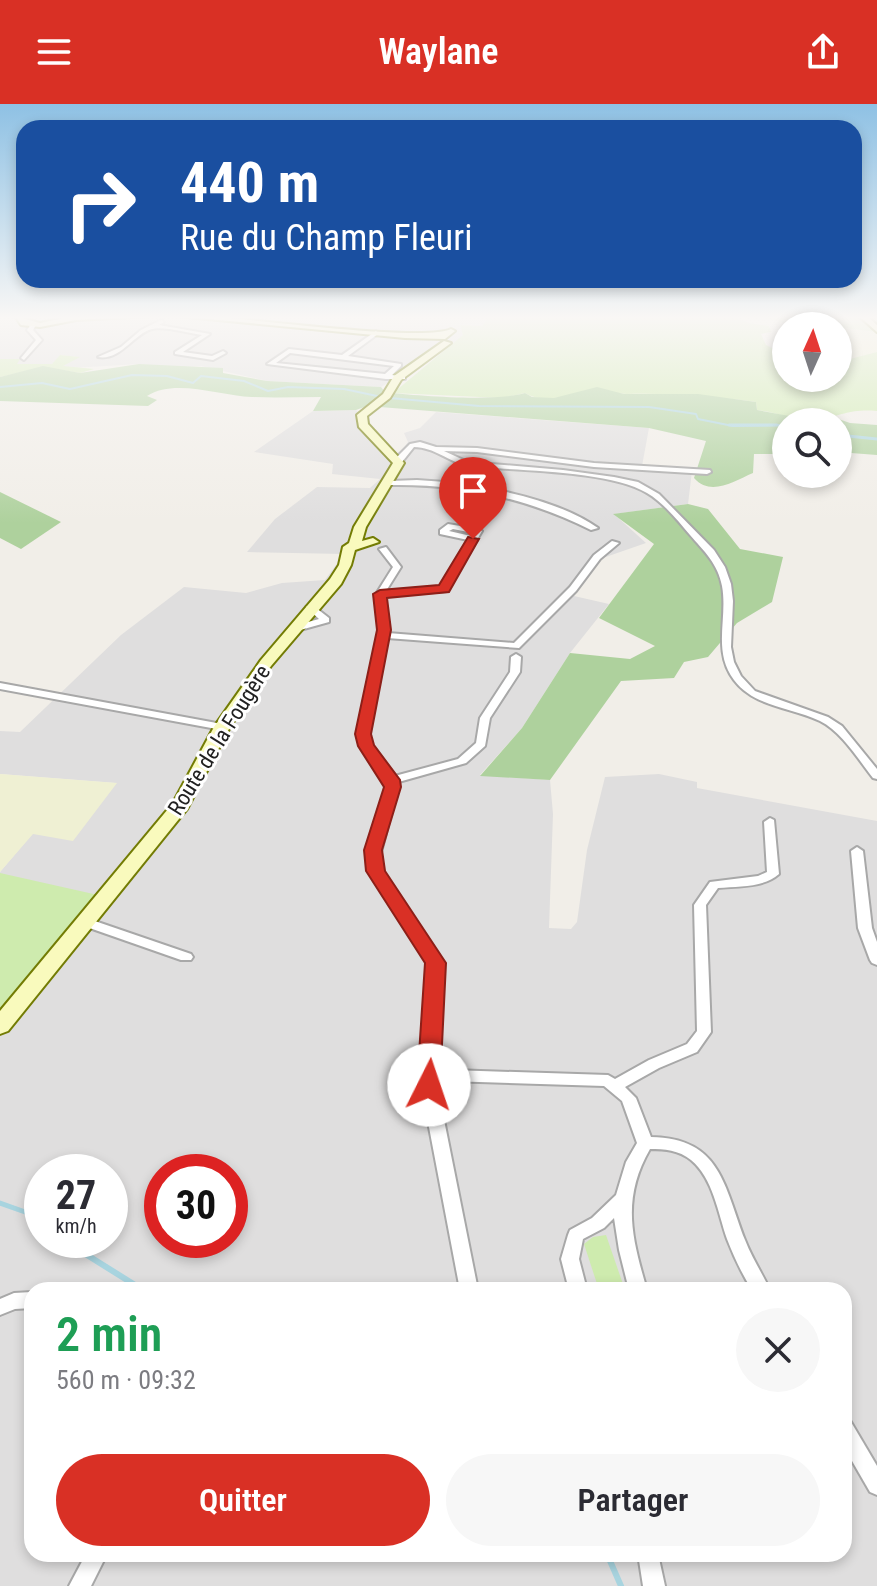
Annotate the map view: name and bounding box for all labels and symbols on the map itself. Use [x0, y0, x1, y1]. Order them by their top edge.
north arrow [772, 312, 852, 392]
pin [439, 457, 507, 539]
street label: Route de la Fougère [163, 660, 275, 820]
position arrow [387, 1043, 471, 1127]
speed limit sign: 30 [144, 1154, 248, 1258]

